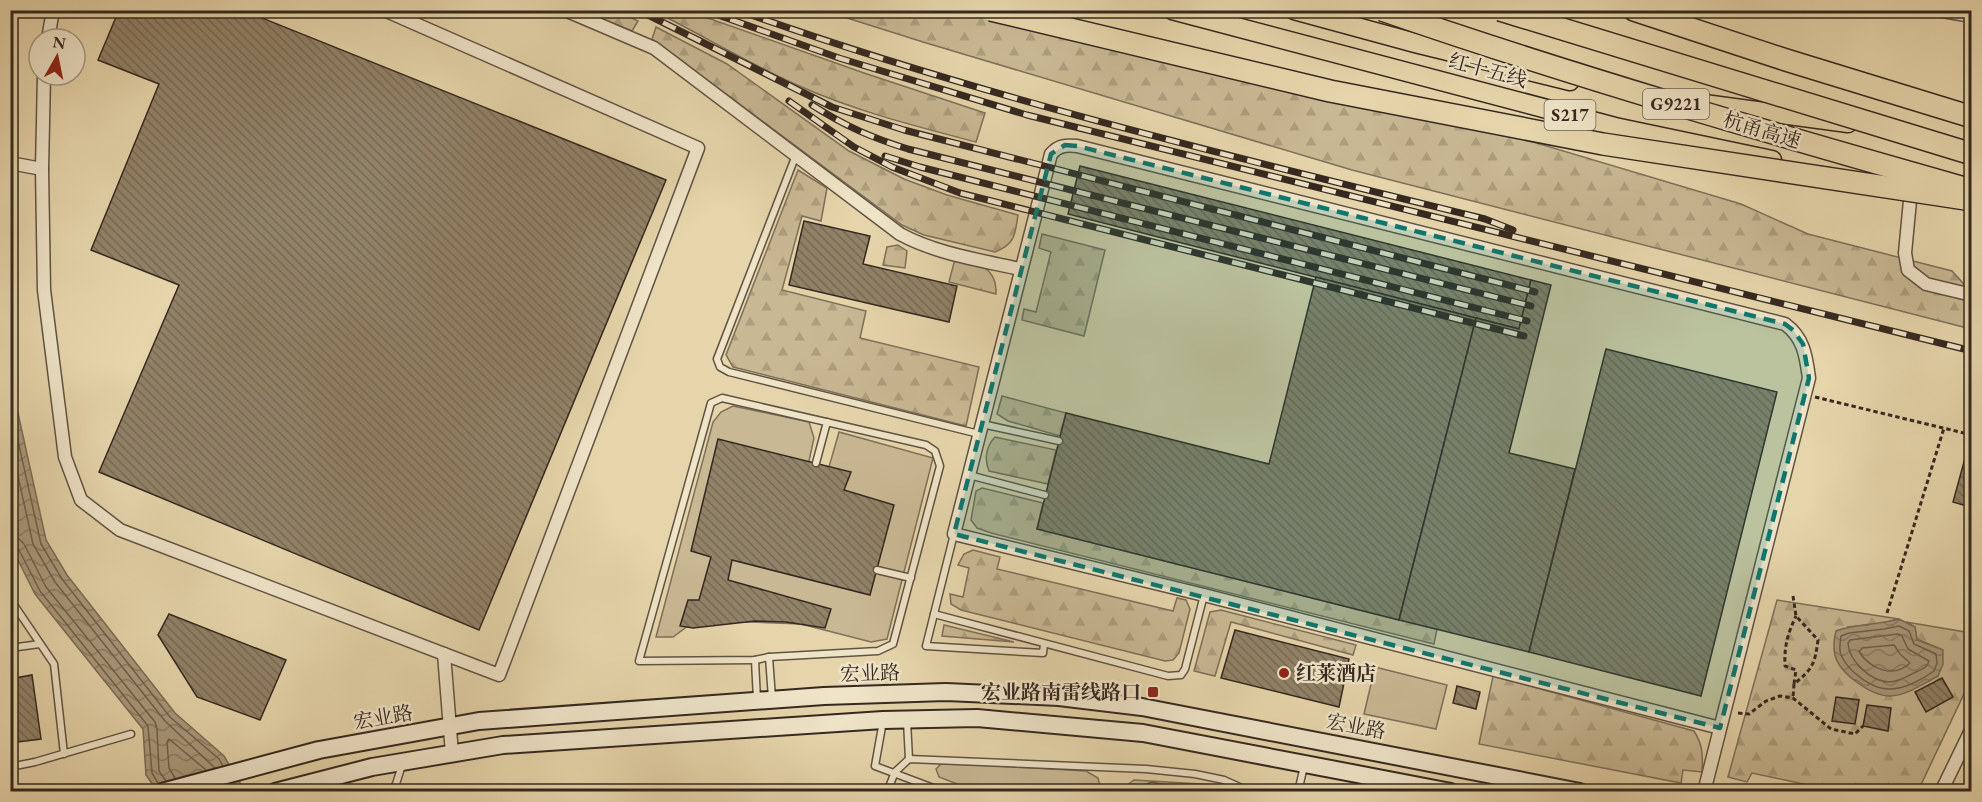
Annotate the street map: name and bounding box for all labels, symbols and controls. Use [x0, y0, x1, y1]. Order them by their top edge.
north arrow [27, 27, 87, 87]
text: N [51, 31, 67, 54]
street label: 红十五线 [1446, 47, 1530, 93]
road number: G9221 [1643, 89, 1709, 119]
road number: S217 [1544, 100, 1596, 130]
street label: 杭甬高速 [1720, 106, 1804, 154]
street label: 宏业路 [840, 659, 900, 687]
place label: 红莱酒店 [1296, 660, 1376, 686]
marker: 红莱酒店 [1277, 666, 1291, 680]
place label: 宏业路南雷线路口 [981, 679, 1141, 705]
marker: 宏业路南雷线路口 [1146, 685, 1160, 699]
street label: 宏业路 [351, 699, 415, 735]
street label: 宏业路 [1324, 708, 1388, 744]

